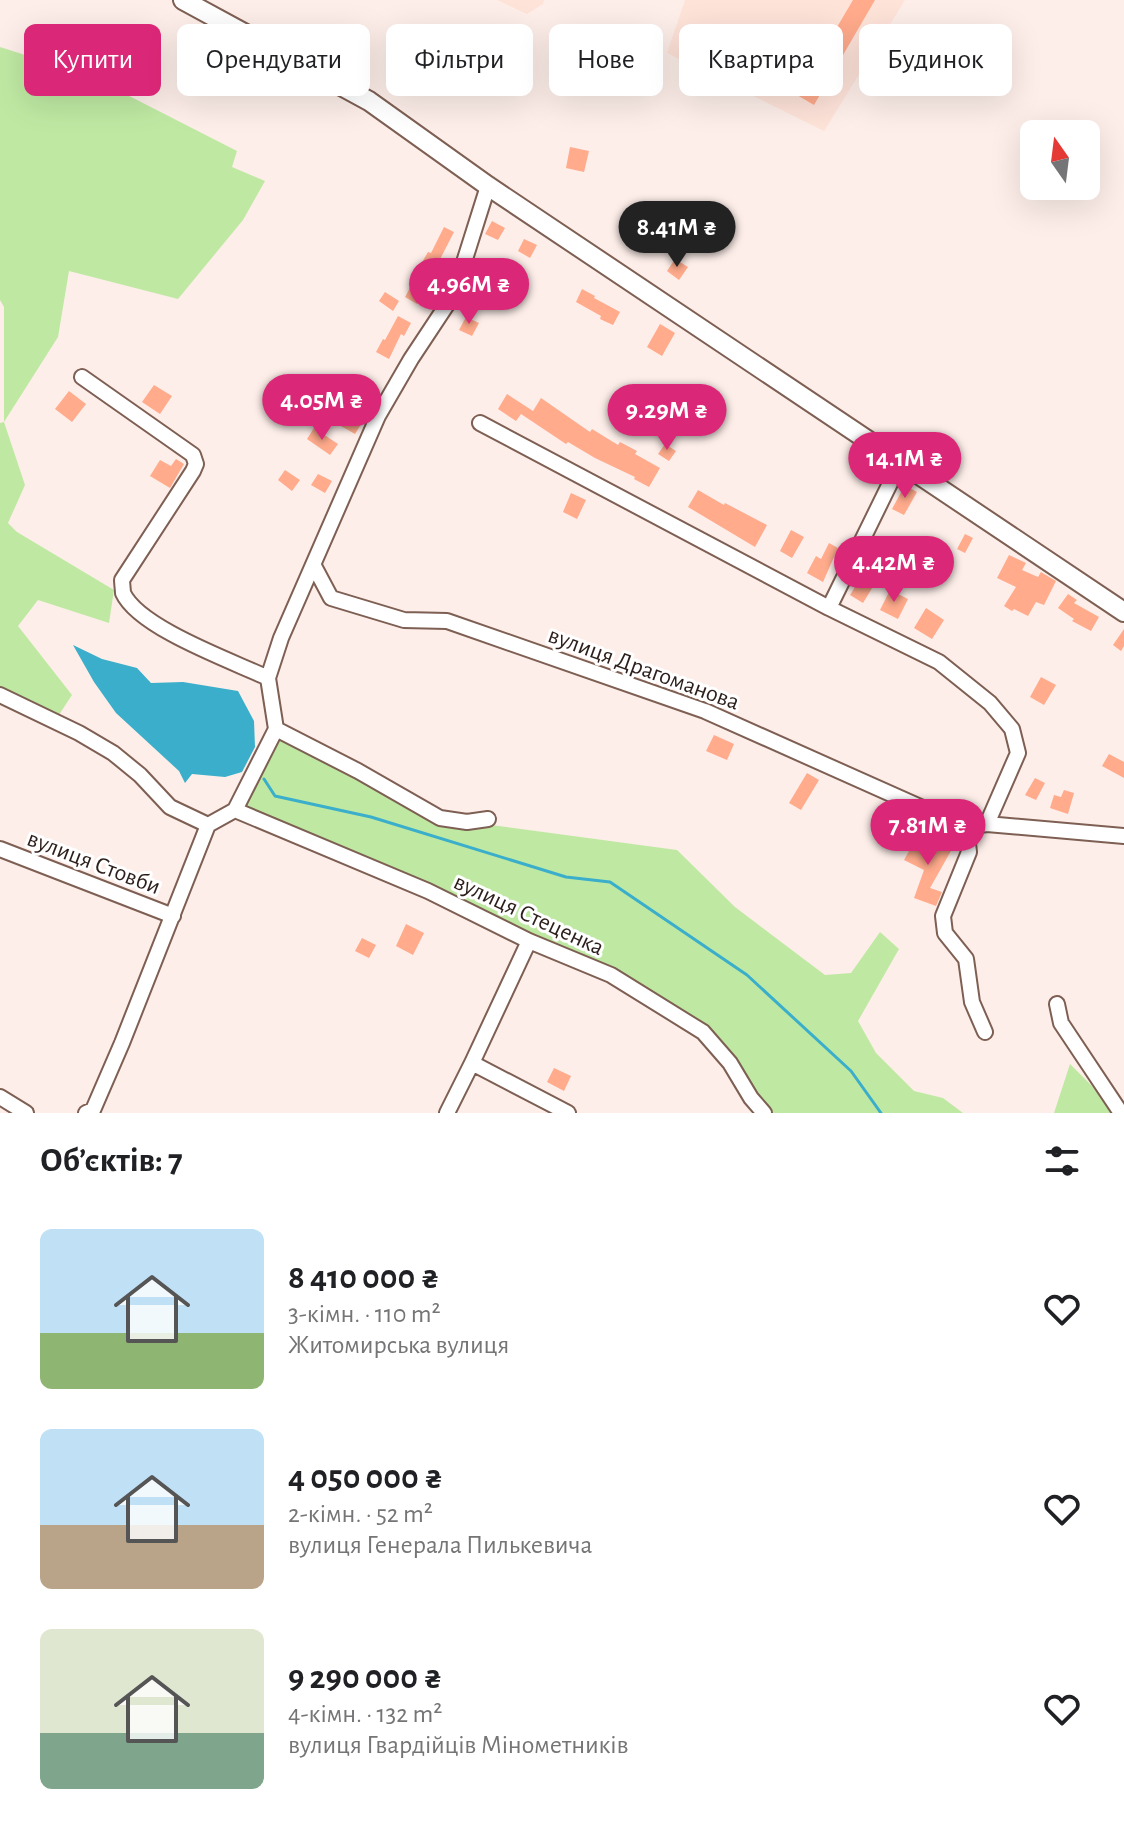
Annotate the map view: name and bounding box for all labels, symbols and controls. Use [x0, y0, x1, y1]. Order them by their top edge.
chip: Купити [24, 24, 161, 96]
chip: Орендувати [177, 24, 370, 96]
chip: Фільтри [386, 24, 533, 96]
chip: Нове [549, 24, 663, 96]
chip: Квартира [679, 24, 843, 96]
chip: Будинок [859, 24, 1012, 96]
north arrow [1020, 120, 1100, 200]
map controls [1020, 120, 1100, 200]
pin: 8.41M ₴ [603, 201, 751, 269]
text: 8.41M ₴ [637, 214, 717, 240]
pin: 4.96M ₴ [395, 258, 543, 326]
text: 4.96M ₴ [427, 271, 511, 297]
pin: 4.05M ₴ [248, 374, 396, 442]
pin: 9.29M ₴ [593, 384, 741, 452]
text: 4.05M ₴ [280, 387, 364, 413]
text: 9.29M ₴ [626, 397, 708, 423]
pin: 14.1M ₴ [831, 432, 979, 500]
text: 14.1M ₴ [866, 445, 944, 471]
pin: 4.42M ₴ [820, 536, 968, 604]
text: 4.42M ₴ [852, 549, 936, 575]
street label: вулиця Драгоманова [545, 623, 743, 715]
pin: 7.81M ₴ [854, 799, 1002, 867]
text: 7.81M ₴ [888, 812, 968, 838]
street label: вулиця Стовби [24, 827, 164, 899]
street label: вулиця Стеценка [450, 870, 607, 960]
icon: filters [1040, 1139, 1084, 1183]
text: Об’єктів: 7 [40, 1144, 183, 1178]
icon: home [104, 1261, 200, 1357]
text: 8 410 000 ₴ [288, 1261, 440, 1295]
icon: heart [1040, 1287, 1084, 1331]
text: 3-кімн. · 110 m² [288, 1301, 441, 1327]
text: Житомирська вулиця [288, 1332, 509, 1358]
icon: home [104, 1461, 200, 1557]
text: 4 050 000 ₴ [288, 1461, 443, 1495]
icon: heart [1040, 1487, 1084, 1531]
text: 2-кімн. · 52 m² [288, 1501, 433, 1527]
text: вулиця Генерала Пилькевича [288, 1532, 592, 1558]
icon: home [104, 1661, 200, 1757]
text: 9 290 000 ₴ [288, 1661, 443, 1695]
icon: heart [1040, 1687, 1084, 1731]
text: 4-кімн. · 132 m² [288, 1701, 442, 1727]
text: вулиця Гвардійців Мінометників [288, 1732, 628, 1758]

